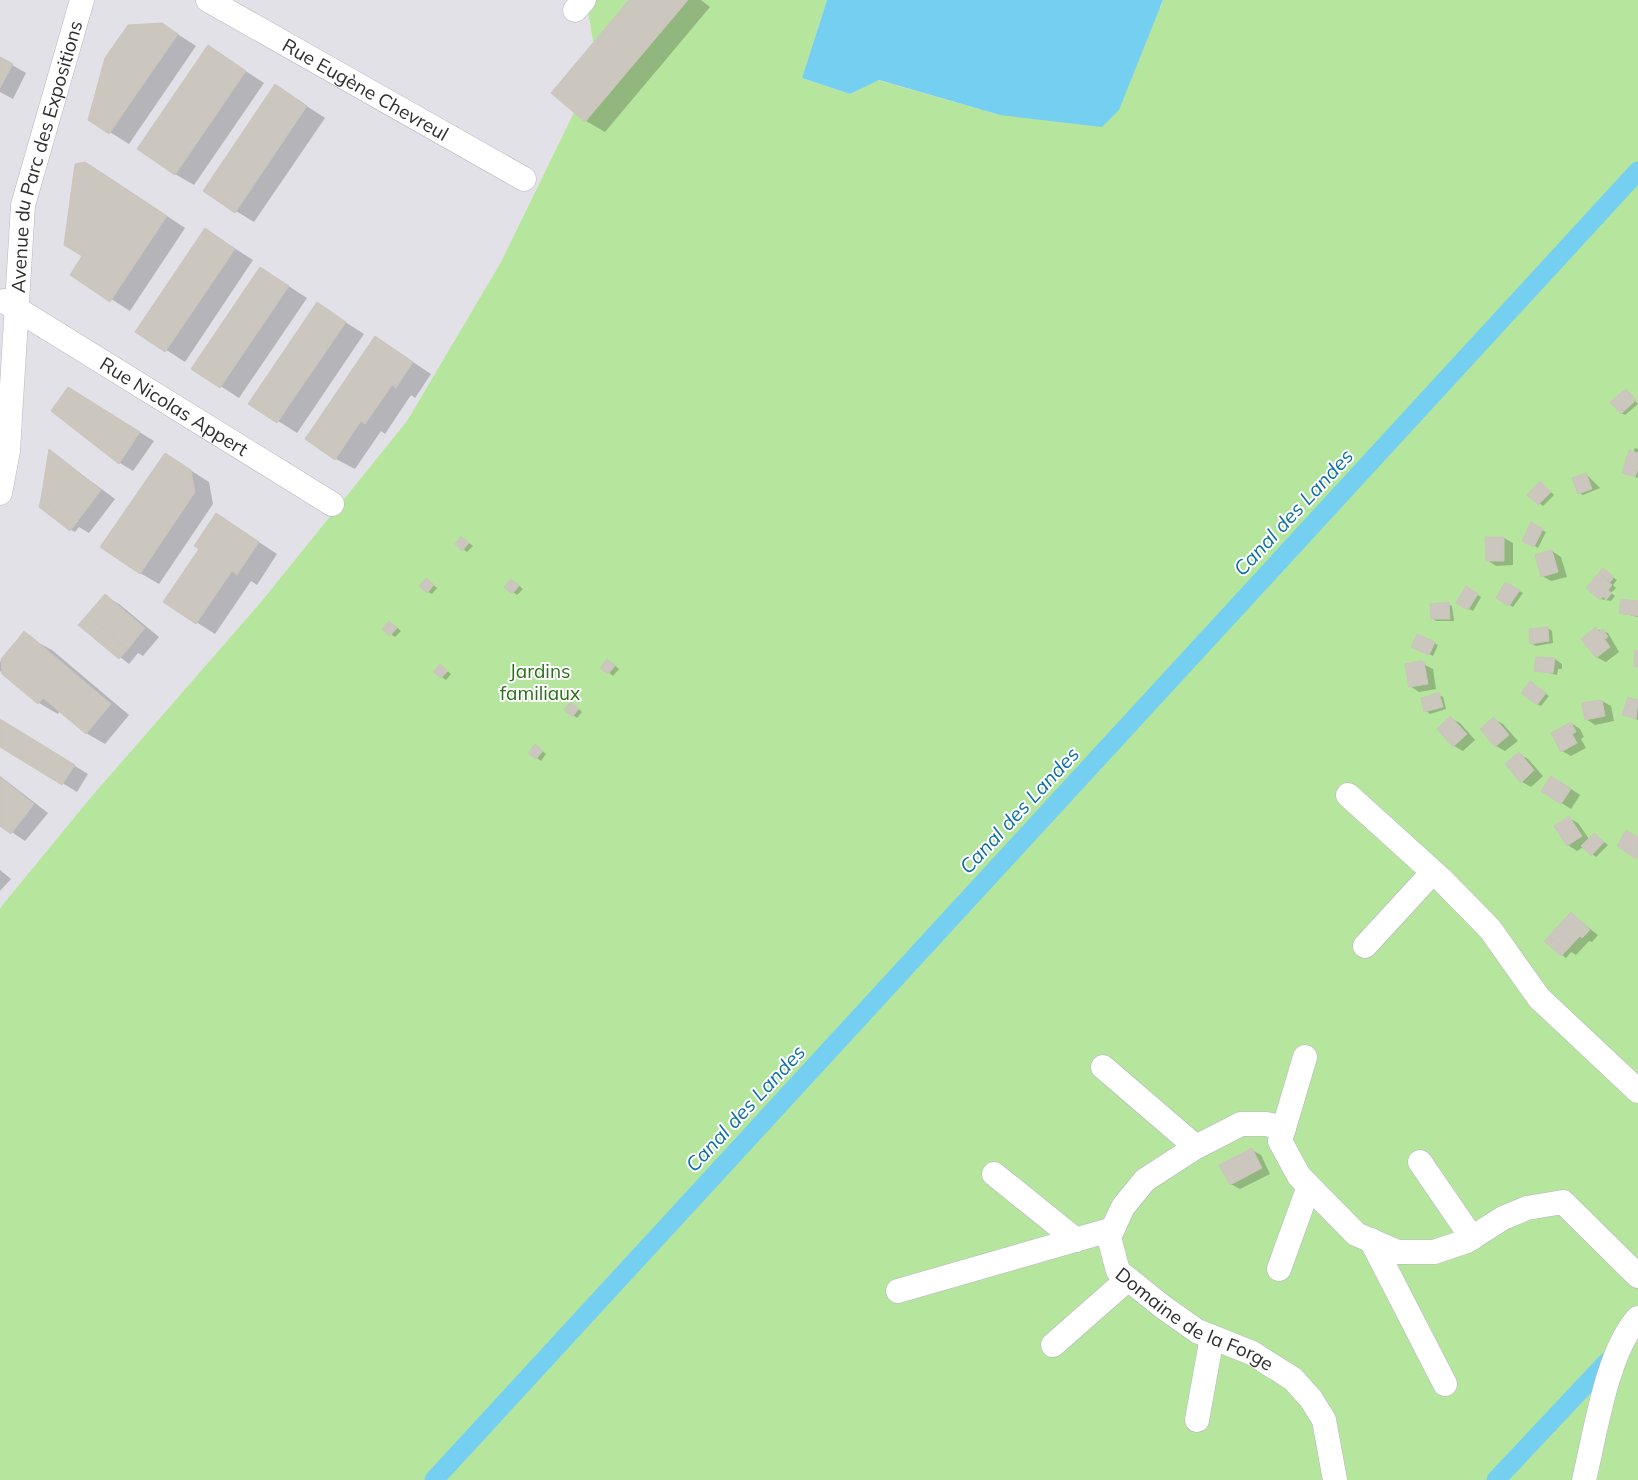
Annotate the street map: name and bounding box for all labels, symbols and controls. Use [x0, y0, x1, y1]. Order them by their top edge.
street label: Avenue du Parc des Expositions [6, 18, 87, 293]
street label: Rue Eugène Chevreul [278, 33, 453, 146]
street label: Rue Nicolas Appert [96, 351, 253, 461]
water label: Canal des Landes [1228, 443, 1358, 581]
park label: Jardins familiaux [500, 659, 580, 705]
water label: Canal des Landes [954, 741, 1084, 879]
water label: Canal des Landes [680, 1039, 810, 1177]
street label: Domaine de la Forge [1111, 1262, 1278, 1376]

